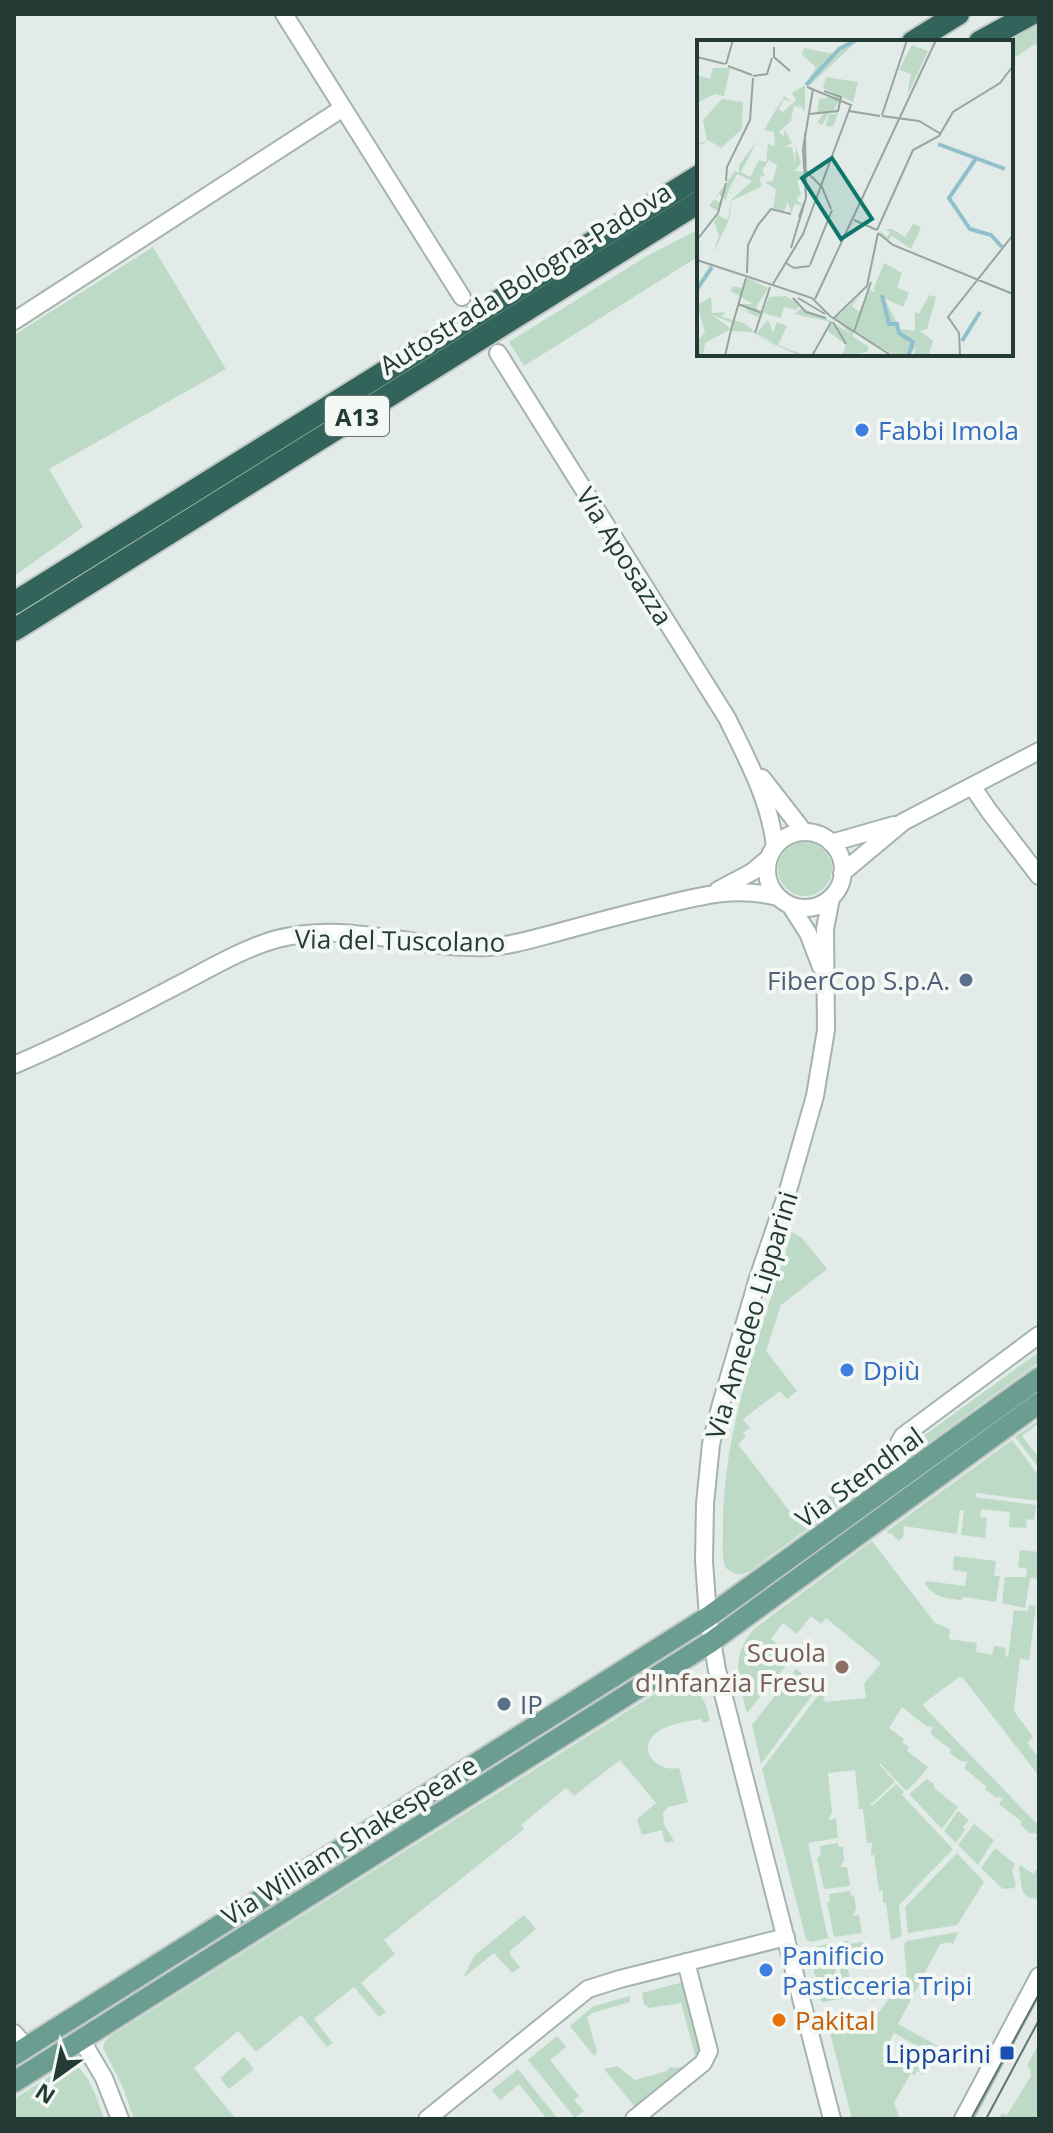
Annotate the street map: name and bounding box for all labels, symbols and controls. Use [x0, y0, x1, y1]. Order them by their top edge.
inset map [697, 40, 1013, 356]
street label: Autostrada Bologna-Padova [372, 173, 678, 383]
road number: A13 [325, 396, 389, 436]
place label: Fabbi Imola [878, 412, 1019, 448]
marker: Fabbi Imola [853, 421, 871, 439]
street label: Via Aposazza [568, 480, 682, 632]
street label: Via del Tuscolano [294, 920, 506, 960]
place label: FiberCop S.p.A. [767, 962, 950, 998]
marker: FiberCop S.p.A. [957, 971, 975, 989]
street label: Via Amedeo Lipparini [696, 1187, 806, 1443]
place label: Dpiù [863, 1352, 920, 1388]
marker: Dpiù [838, 1361, 856, 1379]
street label: Via Stendhal [788, 1418, 930, 1536]
place label: Scuola d'Infanzia Fresu [635, 1634, 826, 1700]
marker: Scuola d'Infanzia Fresu [833, 1658, 851, 1676]
place label: IP [520, 1686, 543, 1722]
marker: IP [495, 1695, 513, 1713]
street label: Via William Shakespeare [215, 1747, 483, 1933]
place label: Panificio Pasticceria Tripi [782, 1937, 972, 2003]
marker: Panificio Pasticceria Tripi [757, 1961, 775, 1979]
place label: Pakital [795, 2002, 876, 2038]
marker: Pakital [770, 2011, 788, 2029]
place label: Lipparini [885, 2035, 991, 2071]
north arrow [16, 2037, 96, 2117]
marker: Lipparini [998, 2044, 1016, 2062]
text: N [29, 2077, 60, 2112]

